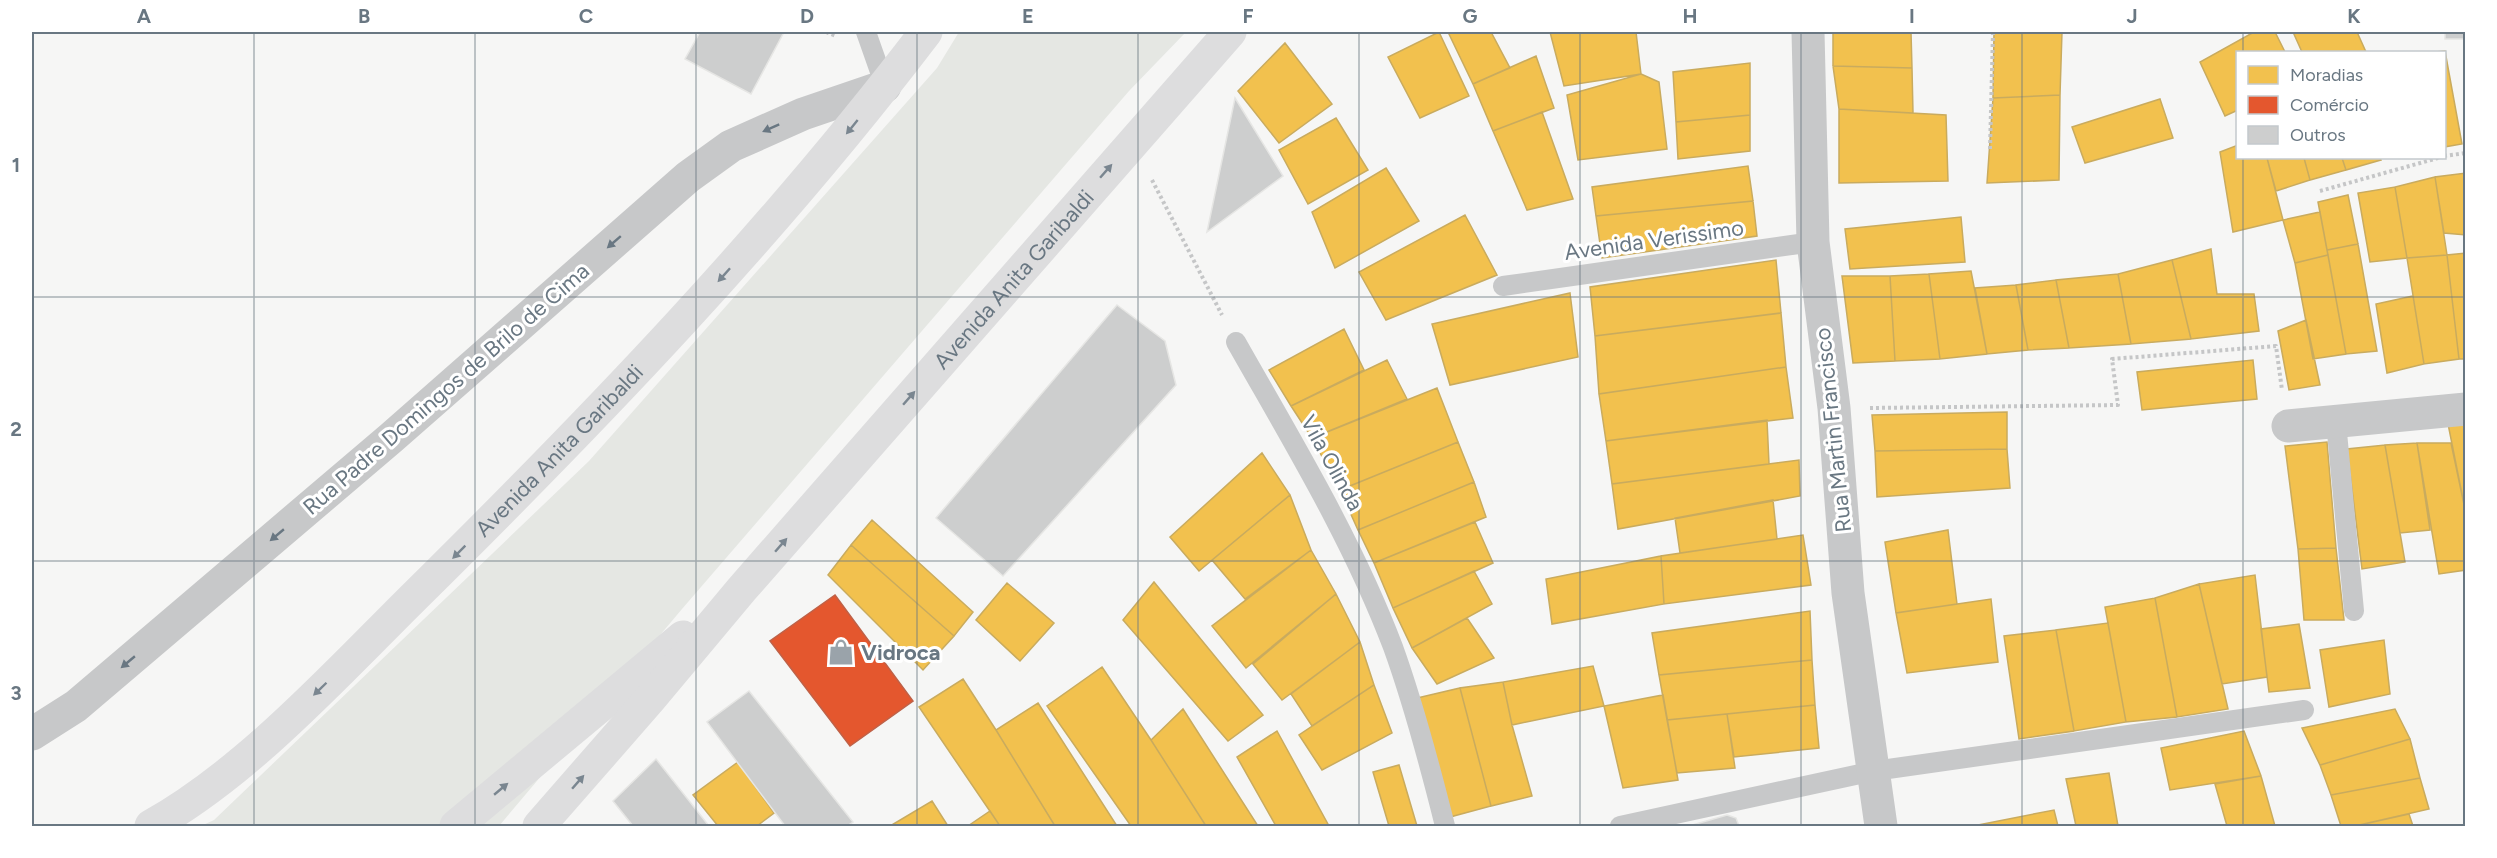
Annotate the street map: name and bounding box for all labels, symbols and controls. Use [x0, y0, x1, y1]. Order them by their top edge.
text: A [137, 4, 152, 28]
text: B [358, 4, 370, 28]
text: C [579, 4, 593, 28]
text: D [800, 4, 814, 28]
text: E [1022, 4, 1034, 28]
text: F [1242, 4, 1254, 28]
text: G [1463, 4, 1478, 28]
text: H [1683, 4, 1698, 28]
text: I [1909, 4, 1915, 28]
text: J [2126, 4, 2138, 28]
text: K [2347, 4, 2361, 28]
legend [2236, 51, 2446, 159]
text: Moradias [2290, 64, 2363, 86]
text: Comércio [2290, 94, 2369, 116]
one-way arrow [846, 120, 858, 135]
one-way arrow [761, 123, 779, 133]
text: Outros [2290, 124, 2346, 146]
text: 1 [12, 153, 20, 177]
one-way arrow [1099, 164, 1112, 179]
street label: Avenida Anita Garibaldi [928, 184, 1099, 374]
street label: Avenida Verissimo [1563, 214, 1745, 266]
one-way arrow [607, 235, 622, 248]
street label: Rua Padre Domingos de Brilo de Cima [297, 257, 595, 521]
one-way arrow [717, 267, 731, 282]
street label: Rua Martin Francisco [1809, 326, 1857, 534]
street label: Avenida Anita Garibaldi [469, 359, 648, 542]
one-way arrow [902, 390, 916, 405]
street label: Vila Olinda [1295, 410, 1369, 516]
text: 2 [10, 417, 22, 441]
one-way arrow [270, 528, 285, 541]
one-way arrow [774, 537, 787, 552]
one-way arrow [452, 545, 466, 560]
shop icon: Vidroca [826, 637, 856, 667]
place label: Vidroca [861, 639, 941, 666]
one-way arrow [120, 655, 136, 668]
text: 3 [10, 681, 22, 705]
one-way arrow [314, 682, 328, 696]
one-way arrow [571, 775, 585, 790]
one-way arrow [493, 782, 509, 795]

